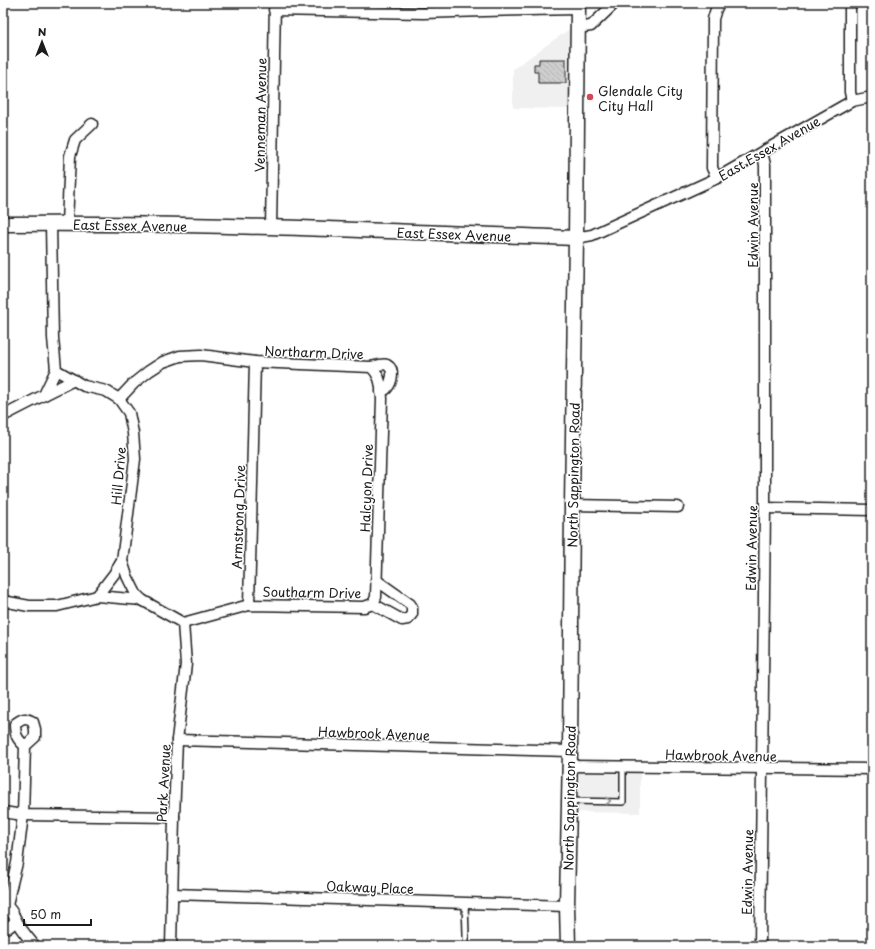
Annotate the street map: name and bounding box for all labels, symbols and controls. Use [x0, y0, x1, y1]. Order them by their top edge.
north arrow [22, 22, 62, 62]
text: N [38, 23, 47, 40]
street label: Venneman Avenue [250, 58, 270, 172]
place label: Glendale City City Hall [598, 81, 683, 115]
marker: Glendale City City Hall [585, 92, 595, 102]
street label: East Essex Avenue [715, 111, 823, 185]
street label: Edwin Avenue [743, 182, 762, 268]
street label: East Essex Avenue [73, 215, 187, 235]
street label: East Essex Avenue [396, 223, 512, 245]
street label: Northarm Drive [264, 341, 364, 363]
street label: North Sappington Road [562, 402, 584, 548]
street label: Halcyon Drive [355, 443, 377, 533]
street label: Hill Drive [106, 446, 130, 506]
street label: Armstrong Drive [227, 465, 249, 569]
street label: Edwin Avenue [741, 505, 761, 591]
street label: Southarm Drive [263, 582, 362, 602]
street label: Hawbrook Avenue [318, 722, 430, 744]
street label: North Sappington Road [558, 725, 580, 871]
street label: Park Avenue [151, 743, 175, 823]
street label: Hawbrook Avenue [665, 745, 777, 765]
one-way arrow [605, 797, 611, 806]
street label: Edwin Avenue [737, 829, 757, 915]
street label: Oakway Place [326, 876, 414, 898]
scale bar [24, 901, 91, 927]
text: 50 m [30, 905, 61, 923]

